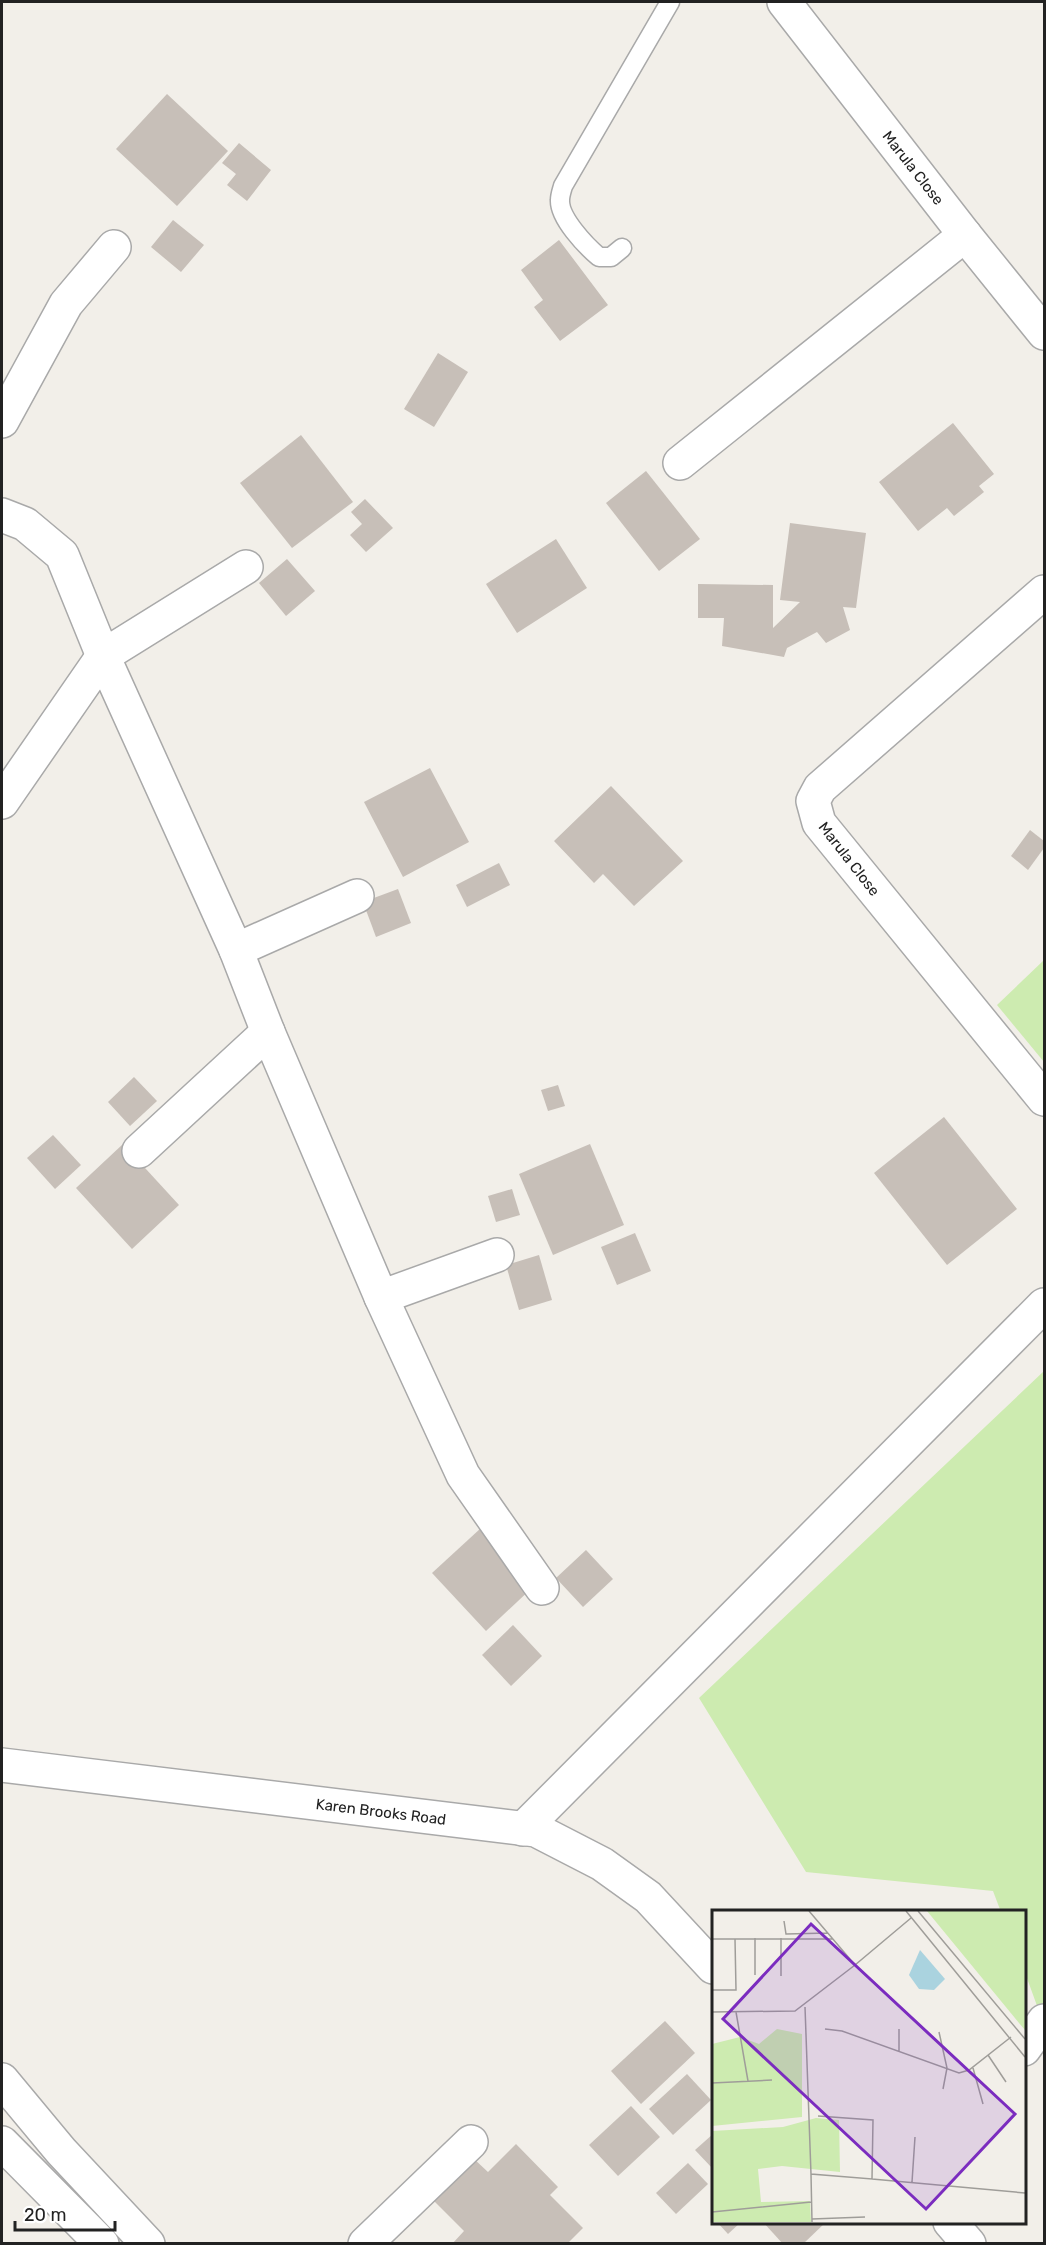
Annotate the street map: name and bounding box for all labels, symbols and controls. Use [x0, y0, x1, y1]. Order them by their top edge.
street label: Marula Close [879, 127, 947, 209]
street label: Marula Close [815, 818, 883, 900]
street label: Karen Brooks Road [315, 1795, 447, 1829]
inset map [712, 1910, 1025, 2224]
scale bar [15, 2194, 116, 2232]
text: 20 m [24, 2204, 66, 2226]

